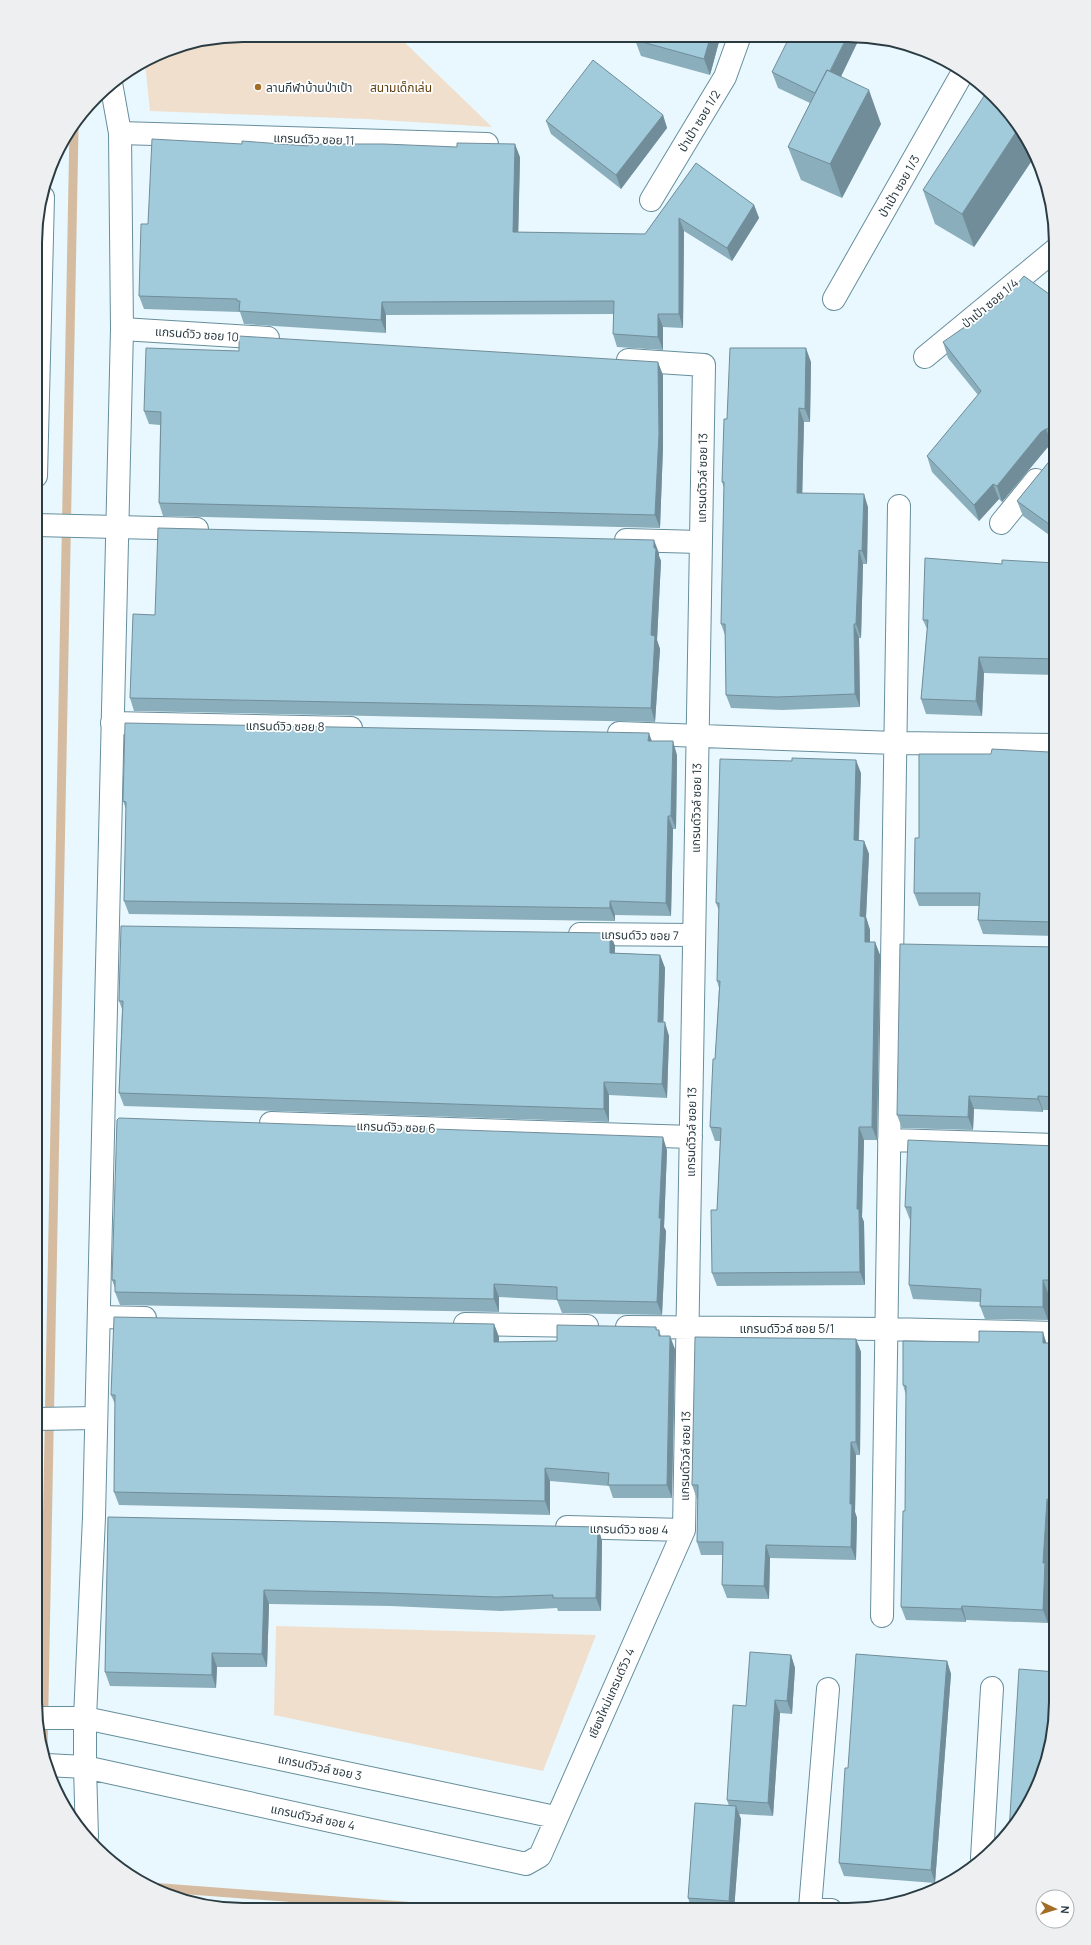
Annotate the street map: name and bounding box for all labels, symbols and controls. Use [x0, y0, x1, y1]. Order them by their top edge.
place label: ลานกีฬาบ้านป่าเป้า [266, 79, 352, 96]
park label: สนามเด็กเล่น [370, 79, 432, 96]
marker: ลานกีฬาบ้านป่าเป้า [253, 82, 263, 92]
street label: ป่าเป้า ซอย 1/2 [674, 87, 724, 155]
street label: แกรนด์วิว ซอย 11 [273, 129, 355, 149]
street label: ป่าเป้า ซอย 1/3 [874, 152, 924, 220]
street label: ป่าเป้า ซอย 1/4 [958, 274, 1022, 332]
street label: แกรนด์วิว ซอย 10 [155, 323, 239, 345]
street label: แกรนด์วิวล์ ซอย 13 [693, 433, 711, 523]
street label: แกรนด์วิว ซอย 8 [245, 717, 325, 735]
street label: แกรนด์วิวล์ ซอย 13 [687, 763, 705, 853]
street label: แกรนด์วิว ซอย 7 [601, 926, 679, 944]
street label: แกรนด์วิวล์ ซอย 13 [682, 1087, 700, 1177]
street label: แกรนด์วิว ซอย 6 [356, 1117, 436, 1137]
street label: แกรนด์วิวล์ ซอย 5/1 [739, 1320, 835, 1337]
street label: แกรนด์วิวล์ ซอย 13 [676, 1411, 694, 1501]
street label: แกรนด์วิว ซอย 4 [589, 1520, 669, 1538]
street label: เชียงใหม่แกรนด์วิว 4 [583, 1645, 639, 1741]
street label: แกรนด์วิวล์ ซอย 3 [276, 1750, 364, 1784]
street label: แกรนด์วิวล์ ซอย 4 [269, 1800, 357, 1834]
north arrow [1035, 1889, 1075, 1929]
text: N [1058, 1905, 1073, 1914]

